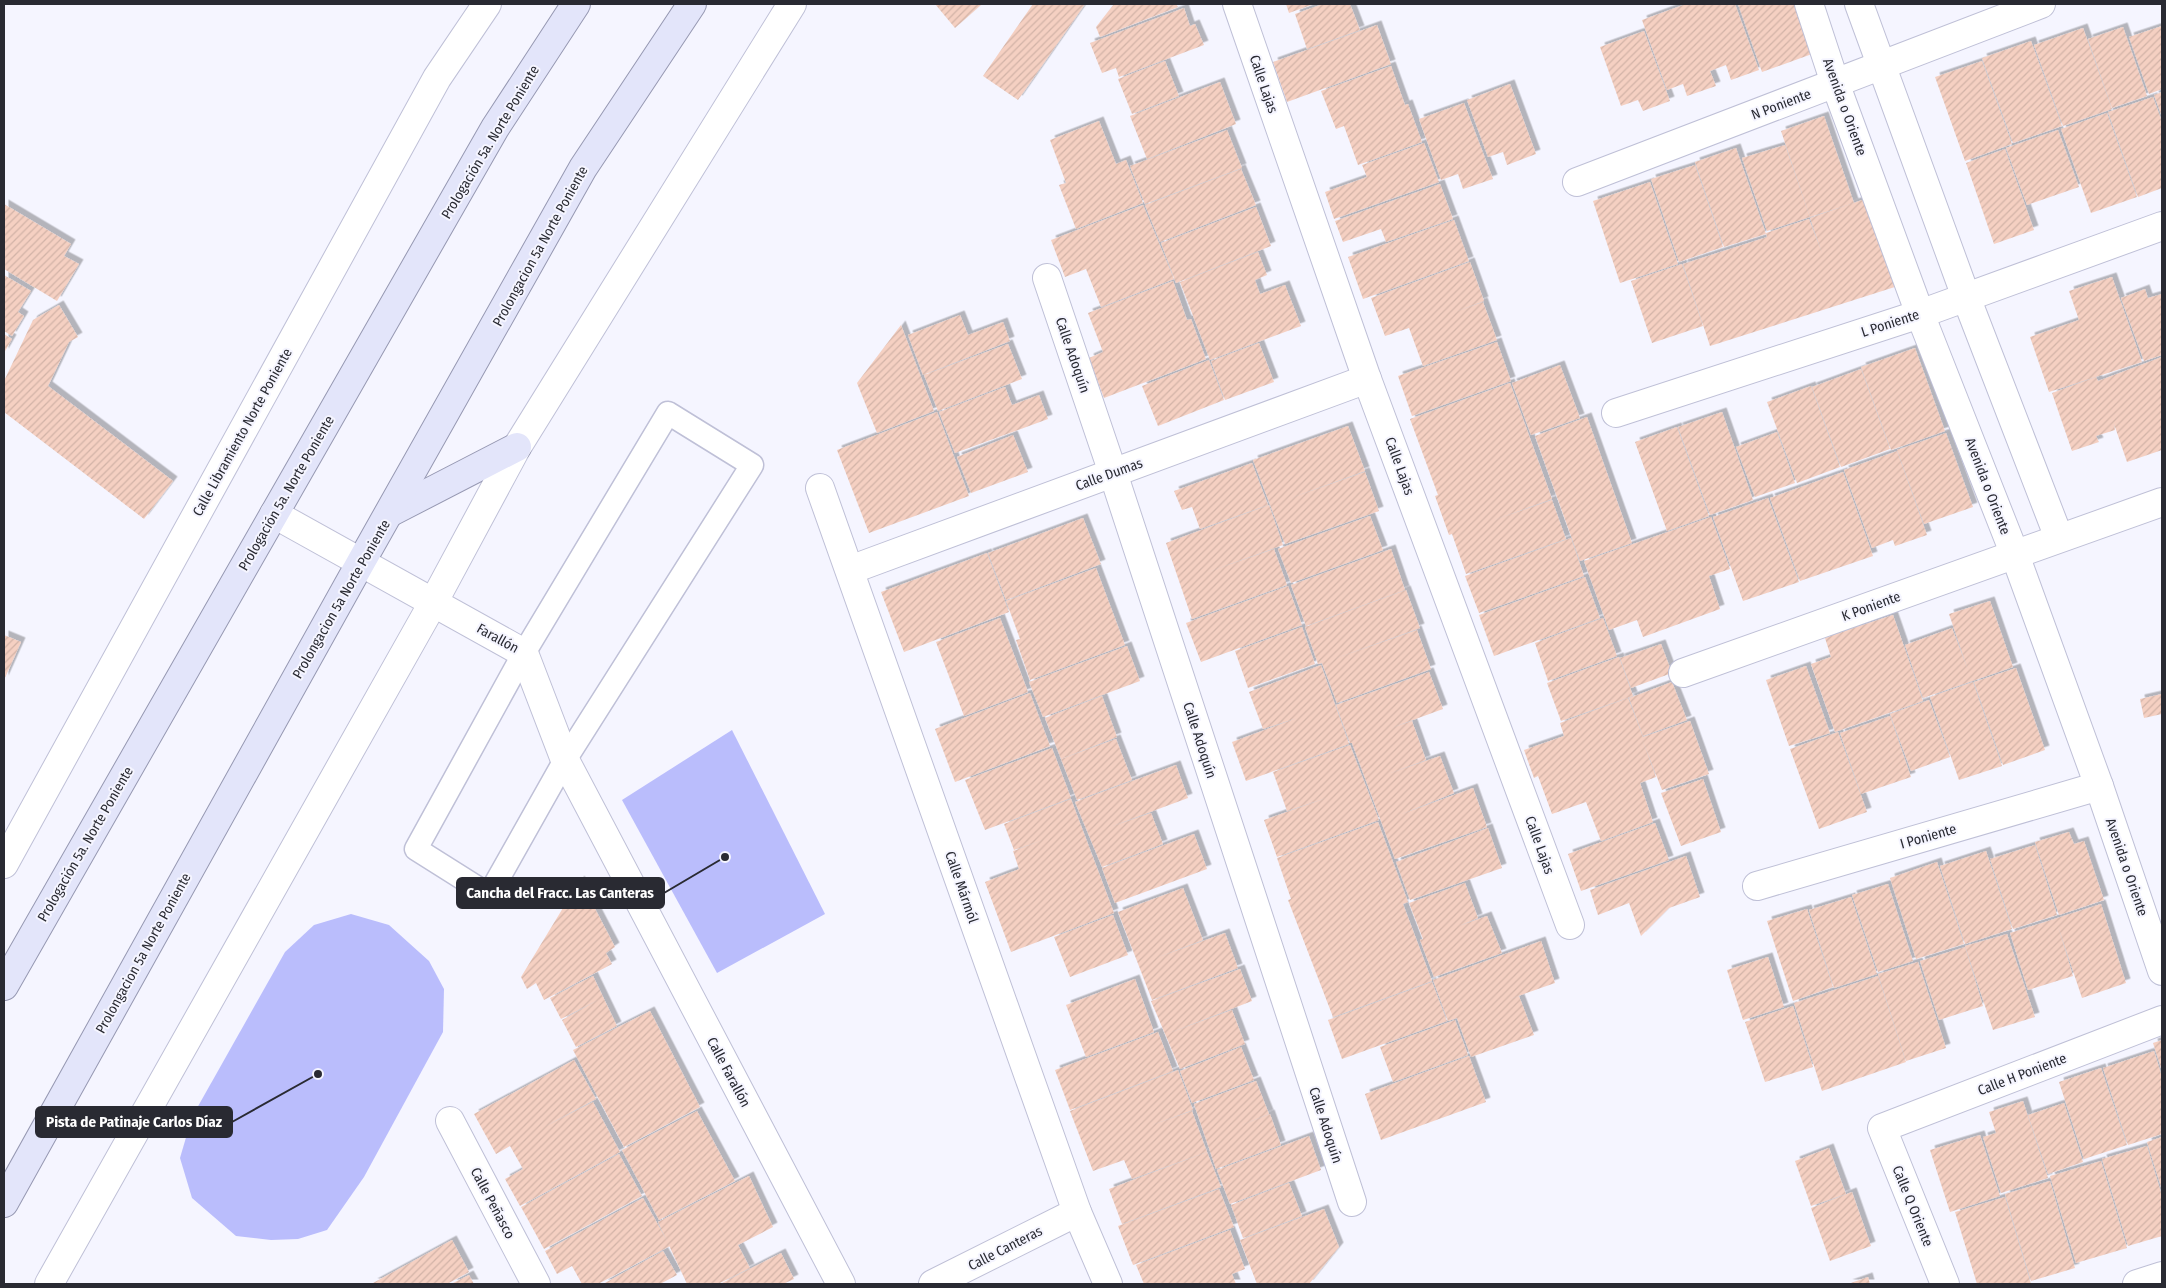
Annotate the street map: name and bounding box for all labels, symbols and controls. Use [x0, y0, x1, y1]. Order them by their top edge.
street label: Calle Lajas [1246, 53, 1281, 115]
street label: Avenida o Oriente [1819, 56, 1870, 158]
street label: Prologación 5a. Norte Poniente [438, 62, 543, 222]
street label: N Poniente [1749, 85, 1813, 124]
street label: Prolongacion 5a Norte Poniente [489, 163, 592, 329]
street label: L Poniente [1859, 306, 1922, 341]
street label: Calle Adoquín [1052, 315, 1093, 395]
street label: Calle Libramiento Norte Poniente [189, 345, 296, 519]
street label: Prologación 5a. Norte Poniente [235, 413, 338, 574]
street label: Calle Lajas [1381, 435, 1418, 497]
street label: Avenida o Oriente [1961, 435, 2014, 537]
street label: Calle Dumas [1073, 454, 1145, 494]
street label: Prolongacion 5a Norte Poniente [289, 517, 394, 682]
street label: K Poniente [1839, 588, 1903, 625]
street label: Farallón [474, 620, 522, 657]
street label: Calle Adoquín [1179, 700, 1220, 780]
street label: Prologación 5a. Norte Poniente [34, 764, 137, 925]
street label: Calle Lajas [1521, 814, 1558, 876]
street label: Avenida o Oriente [2102, 816, 2151, 918]
street label: I Poniente [1898, 820, 1958, 853]
street label: Calle Mármól [941, 849, 982, 926]
street label: Prolongacion 5a Norte Poniente [92, 870, 195, 1036]
callout: Cancha del Fracc. Las Canteras [457, 878, 664, 908]
text: Cancha del Fracc. Las Canteras [466, 884, 654, 902]
street label: Calle Farallón [703, 1034, 754, 1110]
street label: Calle H Poniente [1975, 1050, 2069, 1099]
street label: Calle Adoquín [1305, 1085, 1346, 1165]
callout: Pista de Patinaje Carlos Díaz [36, 1107, 232, 1137]
text: Pista de Patinaje Carlos Díaz [46, 1113, 223, 1131]
street label: Calle Q Oriente [1889, 1163, 1937, 1249]
street label: Calle Peñasco [467, 1165, 518, 1242]
street label: Calle Canteras [965, 1222, 1045, 1274]

